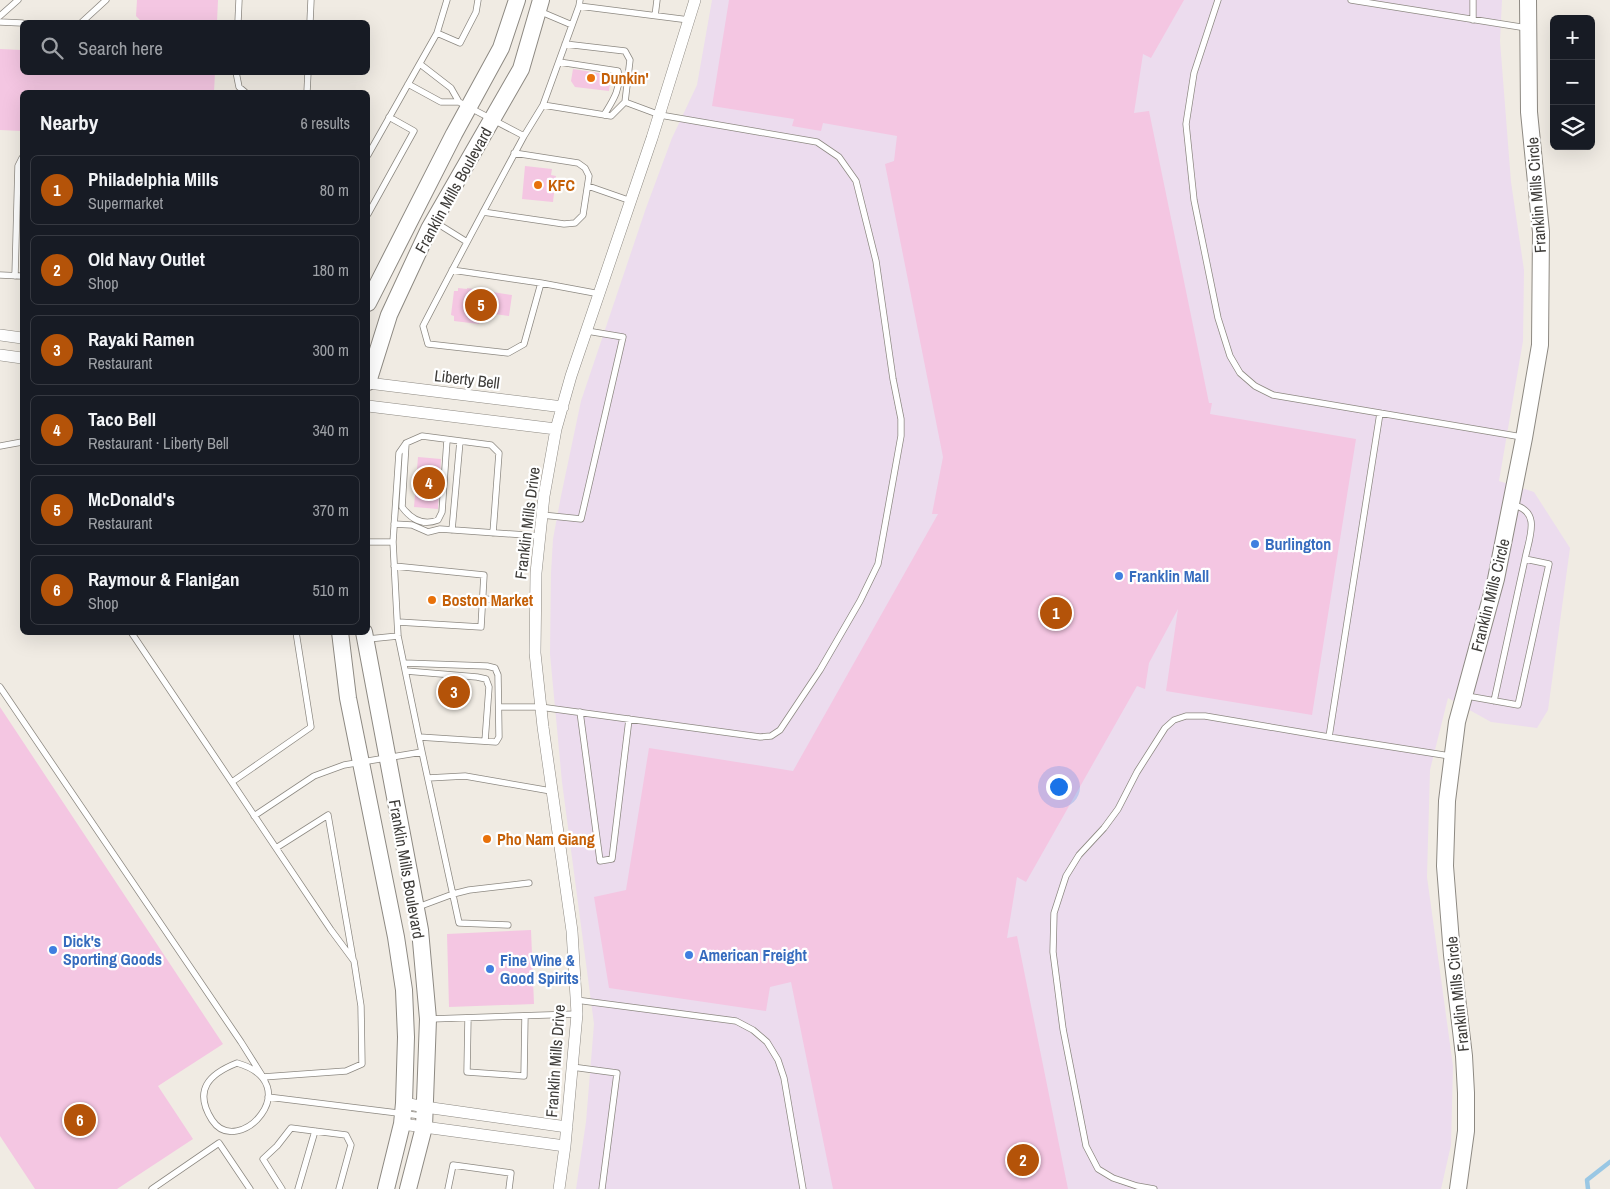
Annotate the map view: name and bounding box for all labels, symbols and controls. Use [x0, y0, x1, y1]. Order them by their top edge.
map controls [1550, 15, 1595, 150]
button: + [1550, 15, 1595, 60]
search box [20, 20, 370, 75]
icon: search [38, 34, 66, 62]
text: Search here [78, 35, 163, 61]
button: − [1550, 60, 1595, 105]
place label: Dunkin' [601, 67, 649, 89]
marker: Dunkin' [585, 72, 597, 84]
button: layers [1550, 105, 1595, 150]
text: Nearby [40, 108, 98, 137]
text: 6 results [300, 112, 350, 134]
street label: Franklin Mills Boulevard [409, 123, 497, 257]
street label: Franklin Mills Circle [1521, 136, 1551, 254]
text: Philadelphia Mills [88, 166, 219, 192]
place label: KFC [548, 174, 575, 196]
text: 1 [53, 179, 61, 201]
text: 80 m [320, 179, 349, 201]
marker: KFC [532, 179, 544, 191]
text: Supermarket [88, 192, 163, 214]
text: Old Navy Outlet [88, 246, 205, 272]
text: 2 [53, 259, 61, 281]
text: 180 m [313, 259, 349, 281]
text: Shop [88, 272, 119, 294]
pin: 5 [465, 286, 497, 324]
text: Rayaki Ramen [88, 326, 195, 352]
text: 3 [53, 339, 61, 361]
text: 300 m [313, 339, 349, 361]
text: Restaurant [88, 352, 152, 374]
street label: Liberty Bell [433, 364, 501, 394]
text: Taco Bell [88, 406, 156, 432]
text: 4 [53, 419, 61, 441]
text: 340 m [313, 419, 349, 441]
text: Restaurant · Liberty Bell [88, 432, 229, 454]
pin: 4 [413, 464, 445, 502]
street label: Franklin Mills Drive [509, 466, 545, 580]
text: McDonald's [88, 486, 175, 512]
text: 5 [53, 499, 61, 521]
text: 370 m [313, 499, 349, 521]
text: Restaurant [88, 512, 152, 534]
place label: Burlington [1265, 533, 1331, 555]
street label: Franklin Mills Circle [1465, 536, 1515, 654]
marker: Burlington [1249, 538, 1261, 550]
place label: Franklin Mall [1129, 565, 1209, 587]
text: Raymour & Flanigan [88, 566, 240, 592]
marker: Franklin Mall [1113, 570, 1125, 582]
text: 6 [53, 579, 61, 601]
text: 510 m [313, 579, 349, 601]
place label: Boston Market [442, 589, 534, 611]
text: Shop [88, 592, 119, 614]
marker: Boston Market [426, 594, 438, 606]
pin: 1 [1040, 594, 1072, 632]
pin: 3 [438, 673, 470, 711]
your location [1046, 774, 1072, 800]
street label: Franklin Mills Boulevard [384, 798, 430, 940]
place label: Pho Nam Giang [497, 828, 595, 850]
marker: Pho Nam Giang [481, 833, 493, 845]
place label: Dick's Sporting Goods [63, 930, 162, 970]
street label: Franklin Mills Circle [1440, 935, 1474, 1053]
marker: Dick's Sporting Goods [47, 944, 59, 956]
place label: American Freight [699, 944, 808, 966]
place label: Fine Wine & Good Spirits [500, 949, 579, 989]
marker: American Freight [683, 949, 695, 961]
marker: Fine Wine & Good Spirits [484, 963, 496, 975]
street label: Franklin Mills Drive [540, 1004, 570, 1118]
pin: 6 [64, 1101, 96, 1139]
pin: 2 [1007, 1141, 1039, 1179]

